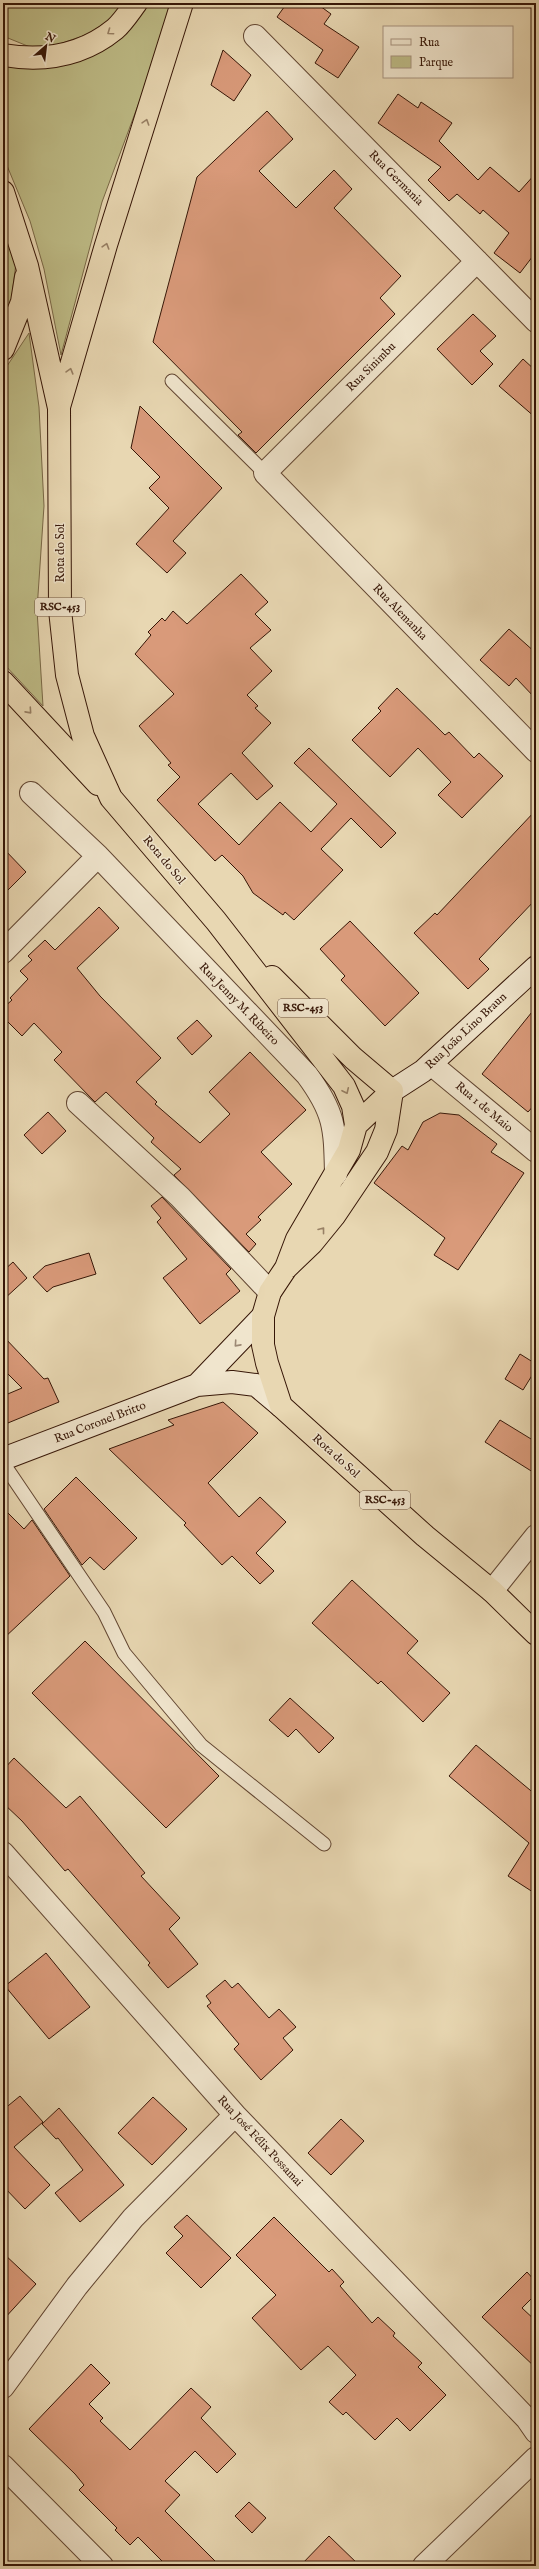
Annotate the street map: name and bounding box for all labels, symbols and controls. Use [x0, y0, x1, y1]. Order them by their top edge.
north arrow [26, 26, 66, 66]
legend [383, 26, 513, 78]
one-way arrow [108, 27, 115, 34]
text: N [42, 29, 58, 47]
text: Rua [419, 35, 440, 50]
text: Parque [419, 55, 454, 71]
one-way arrow [141, 119, 150, 126]
street label: Rua Germania [365, 147, 427, 209]
one-way arrow [101, 243, 110, 250]
street label: Rua Sinimbu [343, 339, 399, 395]
one-way arrow [65, 368, 74, 375]
street label: Rota do Sol [53, 523, 68, 582]
street label: Rua Alemanha [369, 581, 431, 644]
road number: RSC-453 [35, 598, 85, 616]
one-way arrow [25, 706, 32, 714]
street label: Rota do Sol [139, 833, 189, 888]
street label: Rua Jenny M. Ribeiro [195, 960, 283, 1050]
street label: Rua João Lino Braun [422, 989, 511, 1073]
road number: RSC-453 [278, 999, 328, 1017]
street label: Rua 1 de Maio [452, 1078, 516, 1136]
one-way arrow [341, 1086, 349, 1094]
one-way arrow [318, 1228, 325, 1235]
one-way arrow [235, 1340, 242, 1347]
street label: Rua Coronel Britto [52, 1397, 148, 1446]
street label: Rota do Sol [309, 1431, 363, 1482]
road number: RSC-453 [360, 1491, 410, 1509]
street label: Rua José Félix Possamai [213, 2092, 306, 2190]

